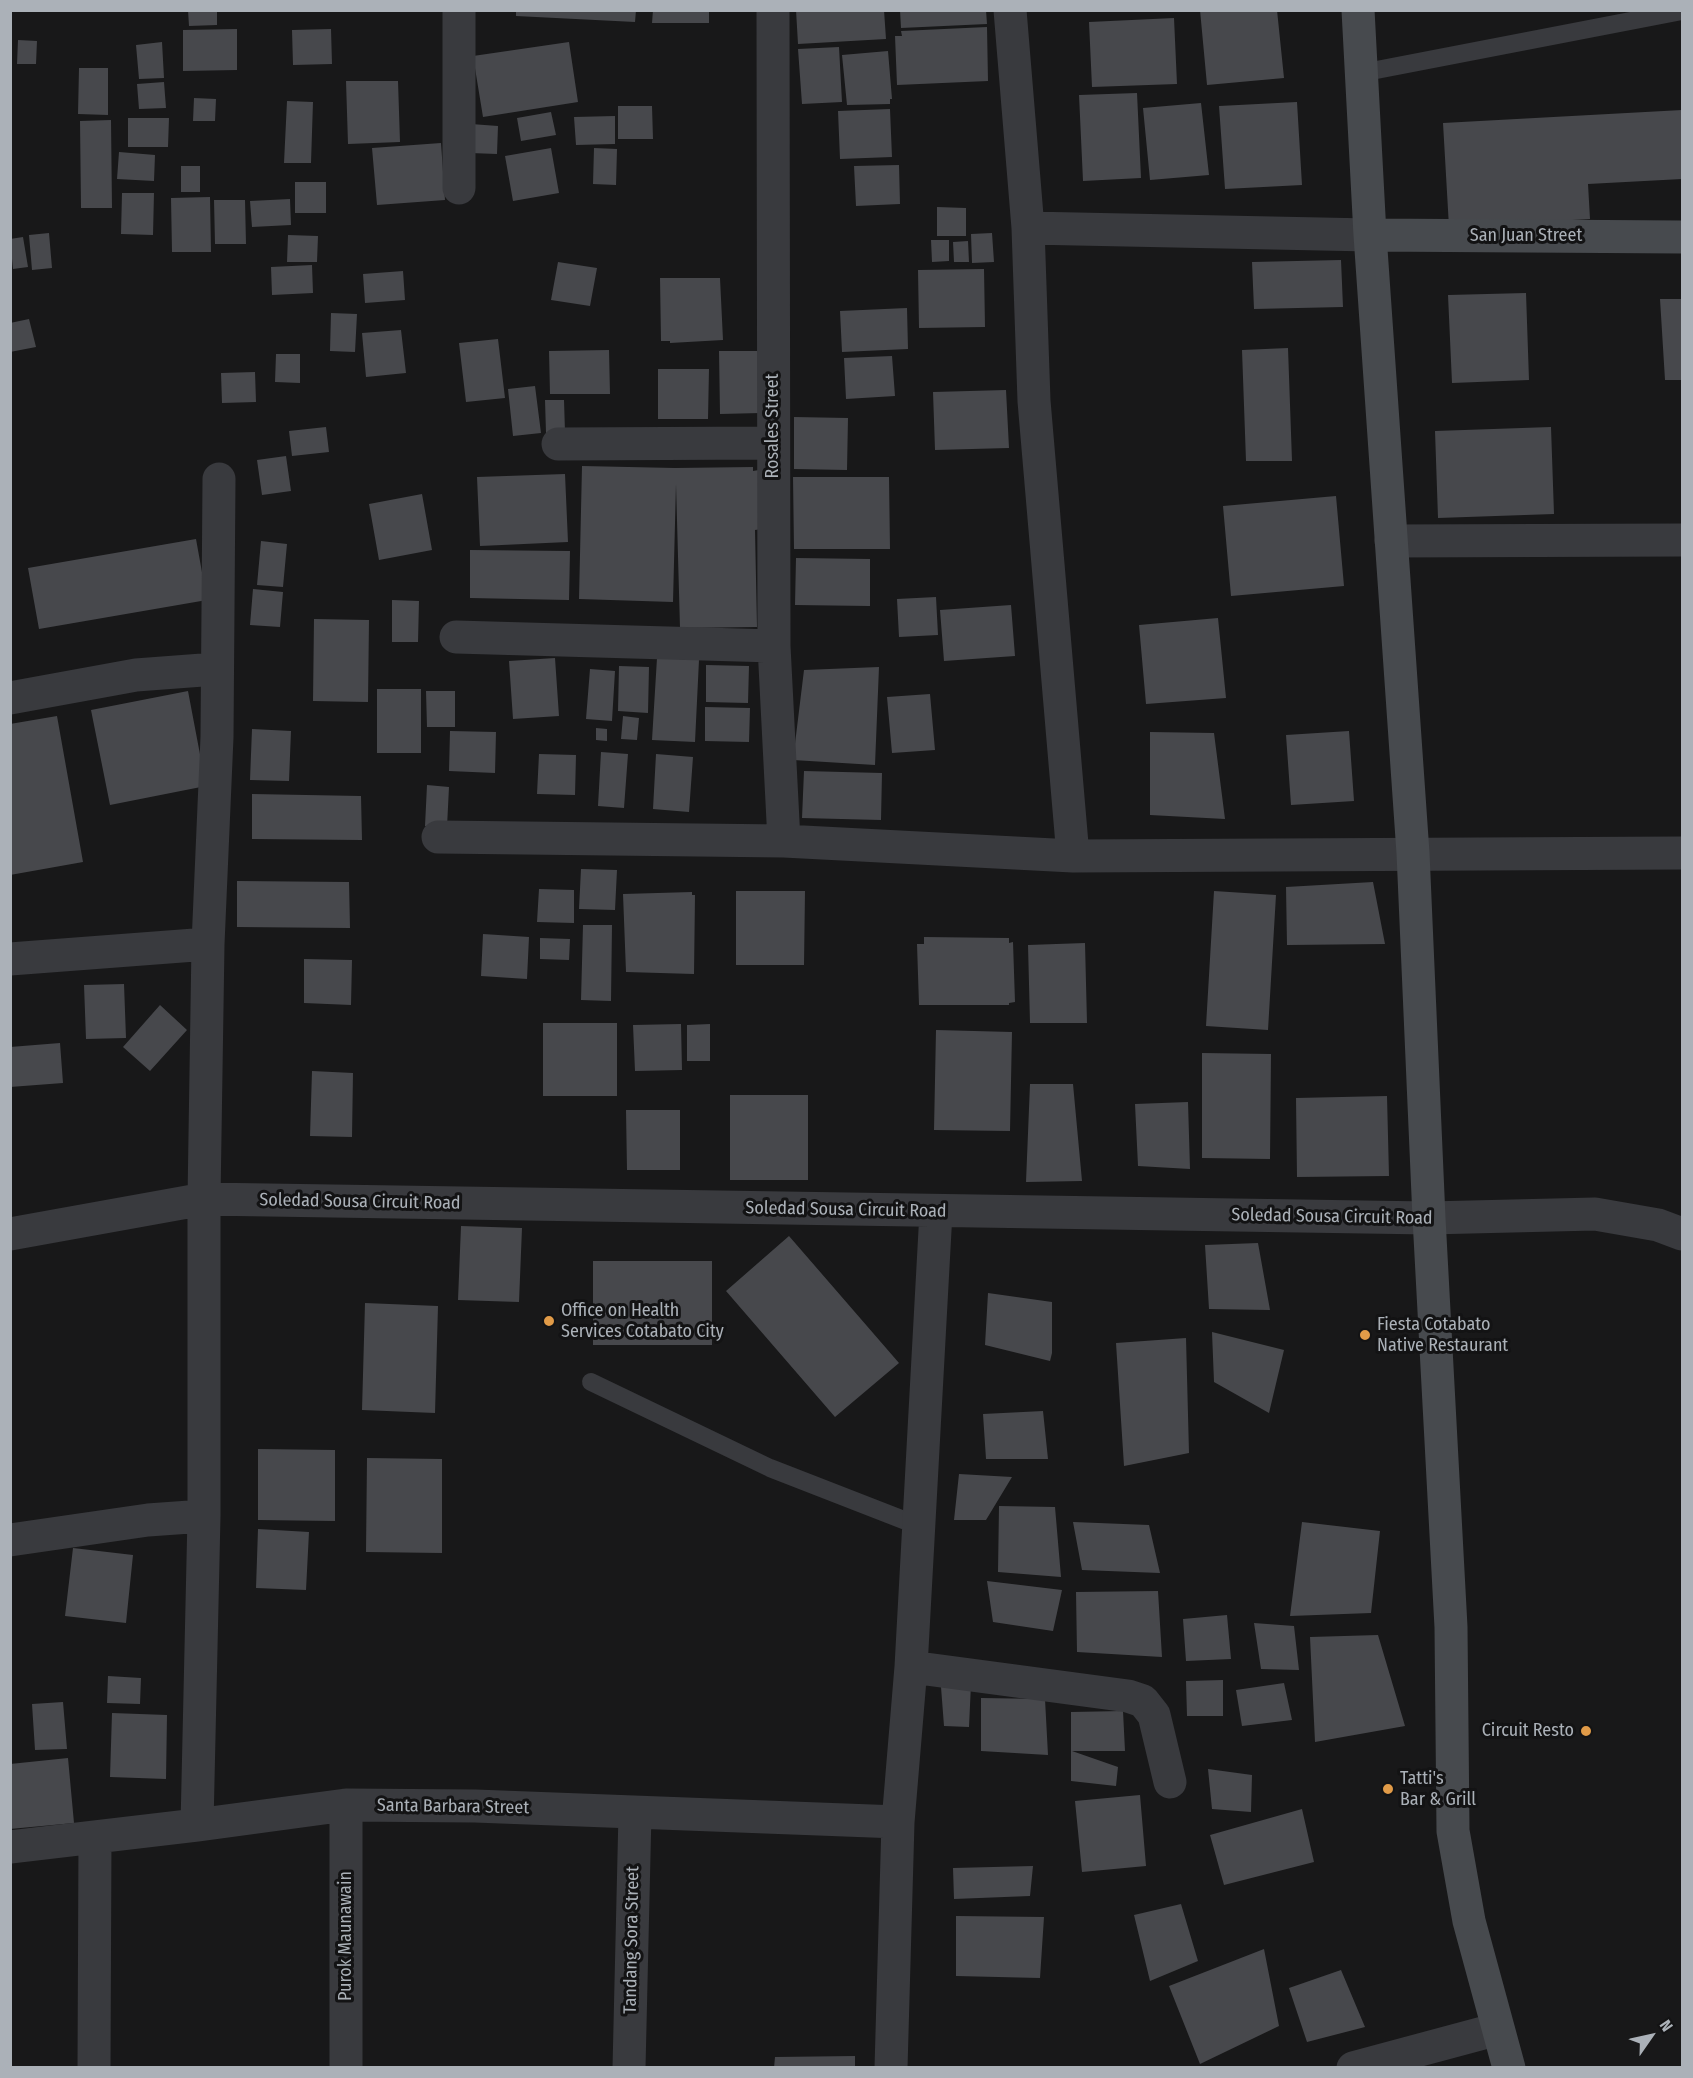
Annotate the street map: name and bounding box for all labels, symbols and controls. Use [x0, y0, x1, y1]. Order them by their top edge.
street label: San Juan Street [1470, 225, 1582, 247]
street label: Rosales Street [762, 374, 784, 478]
street label: Soledad Sousa Circuit Road [259, 1189, 461, 1215]
street label: Soledad Sousa Circuit Road [745, 1197, 947, 1223]
street label: Soledad Sousa Circuit Road [1231, 1204, 1433, 1230]
place label: Office on Health Services Cotabato City [561, 1300, 724, 1342]
marker: Office on Health Services Cotabato City [542, 1314, 556, 1328]
place label: Fiesta Cotabato Native Restaurant [1377, 1314, 1508, 1356]
marker: Fiesta Cotabato Native Restaurant [1358, 1328, 1372, 1342]
place label: Circuit Resto [1482, 1720, 1574, 1742]
marker: Circuit Resto [1579, 1724, 1593, 1738]
place label: Tatti's Bar & Grill [1400, 1768, 1476, 1810]
marker: Tatti's Bar & Grill [1381, 1782, 1395, 1796]
street label: Santa Barbara Street [377, 1795, 529, 1819]
street label: Tandang Sora Street [620, 1866, 644, 2014]
street label: Purok Maunawain [335, 1871, 357, 2001]
north arrow [1621, 2006, 1681, 2066]
text: N [1656, 2016, 1677, 2035]

